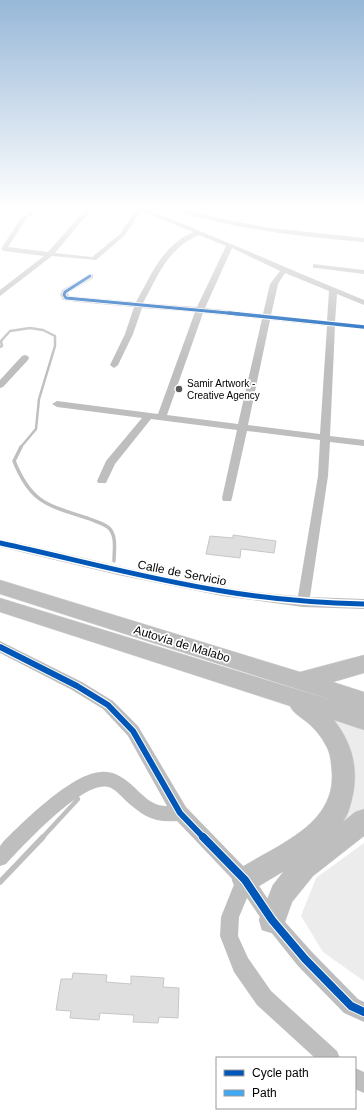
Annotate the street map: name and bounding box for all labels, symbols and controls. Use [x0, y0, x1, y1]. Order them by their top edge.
place label: Samir Artwork - Creative Agency [187, 378, 260, 401]
marker: Samir Artwork - Creative Agency [174, 384, 184, 394]
street label: Calle de Servicio [136, 558, 228, 589]
street label: Autovía de Malabo [132, 623, 232, 665]
legend [216, 1057, 356, 1109]
text: Cycle path [252, 1066, 309, 1080]
text: Path [252, 1086, 277, 1100]

